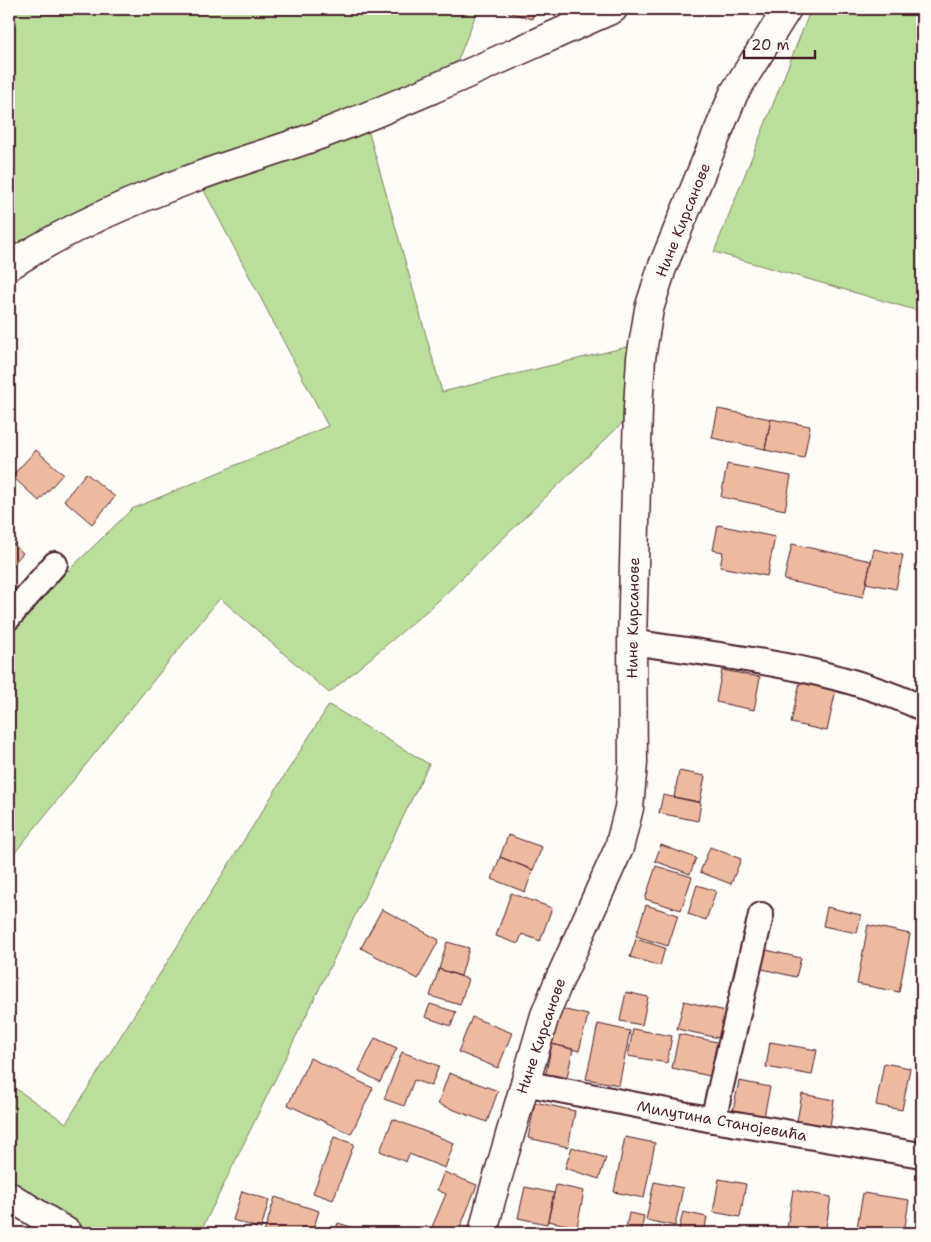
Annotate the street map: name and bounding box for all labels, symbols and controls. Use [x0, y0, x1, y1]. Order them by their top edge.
scale bar [744, 28, 815, 60]
text: 20 m [751, 35, 790, 55]
street label: Нине Кирсанове [651, 160, 715, 280]
street label: Нине Кирсанове [622, 557, 644, 679]
street label: Нине Кирсанове [512, 975, 570, 1097]
street label: Милутина Станојевића [635, 1096, 809, 1146]

